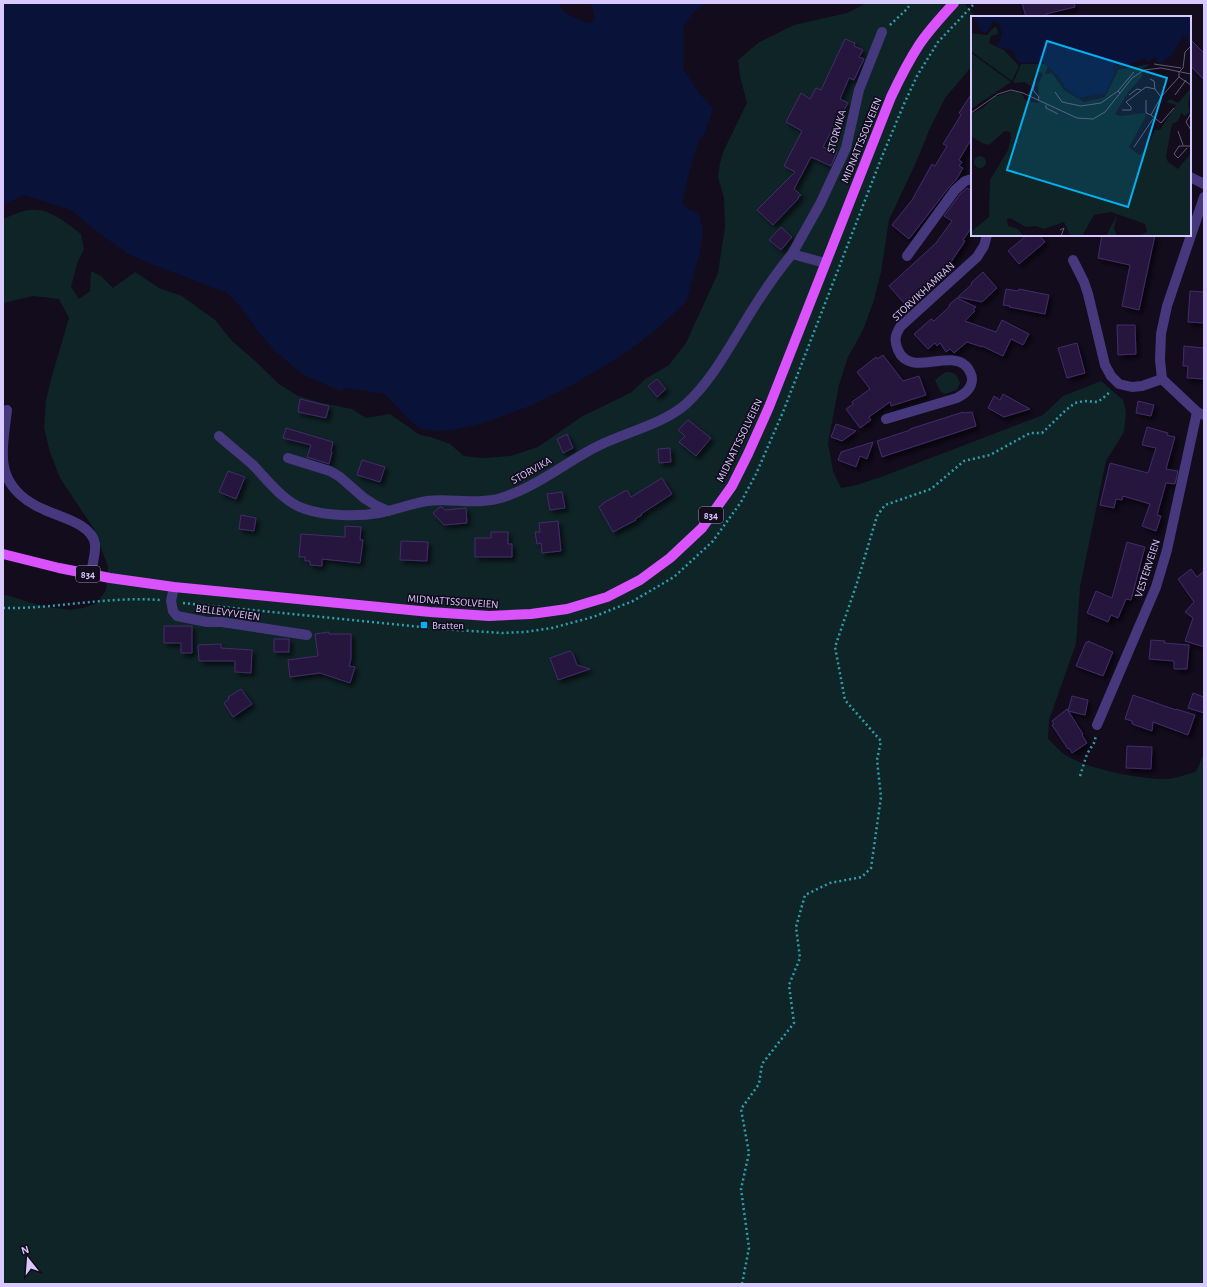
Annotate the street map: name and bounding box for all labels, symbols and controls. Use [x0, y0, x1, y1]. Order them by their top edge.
inset map [971, 16, 1191, 236]
street label: MIDNATTSSOLVEIEN [839, 96, 884, 185]
street label: STORVIKA [825, 108, 848, 154]
street label: STORVIKHAMRAN [890, 260, 957, 323]
street label: MIDNATTSSOLVEIEN [714, 397, 764, 484]
street label: STORVIKA [509, 455, 554, 486]
road number: 834 [699, 507, 723, 523]
street label: VESTERVEIEN [1133, 538, 1162, 599]
road number: 834 [76, 566, 100, 582]
street label: MIDNATTSSOLVEIEN [407, 593, 499, 610]
street label: BELLEVYVEIEN [195, 603, 261, 622]
marker: Bratten [419, 620, 429, 630]
place label: Bratten [432, 620, 464, 631]
north arrow [8, 1239, 48, 1279]
text: N [20, 1244, 30, 1256]

